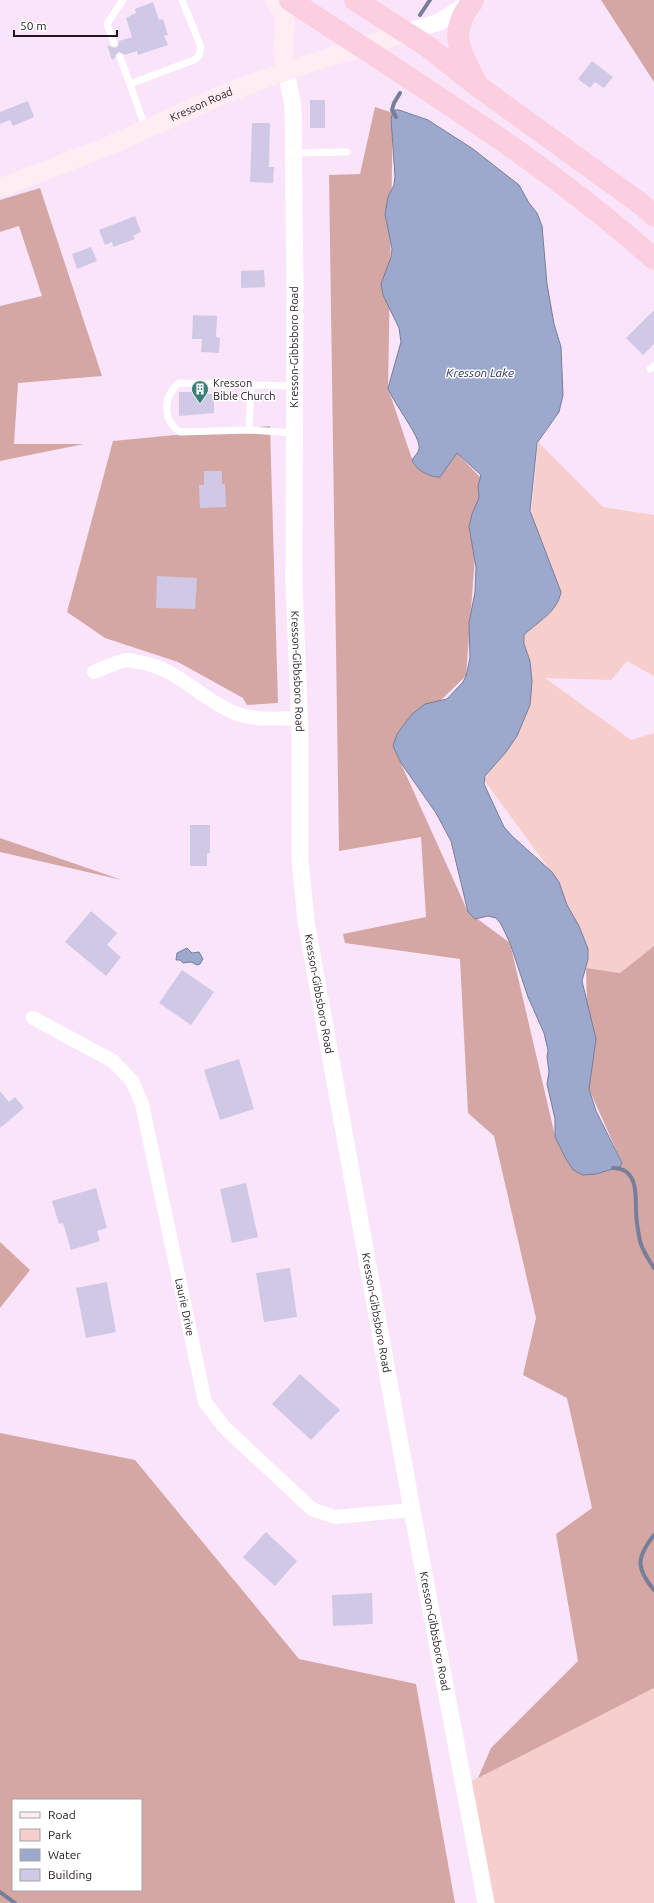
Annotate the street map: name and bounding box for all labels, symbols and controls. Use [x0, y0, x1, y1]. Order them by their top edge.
scale bar [14, 12, 117, 38]
text: 50 m [20, 19, 47, 32]
street label: Kresson Road [168, 85, 234, 124]
street label: Kresson-Gibbsboro Road [288, 286, 300, 408]
water label: Kresson Lake [446, 366, 514, 379]
place label: Kresson Bible Church [213, 377, 275, 402]
building icon: Kresson Bible Church [190, 379, 210, 404]
street label: Kresson-Gibbsboro Road [289, 610, 306, 732]
street label: Kresson-Gibbsboro Road [302, 933, 336, 1055]
street label: Kresson-Gibbsboro Road [360, 1252, 393, 1373]
street label: Laurie Drive [173, 1277, 197, 1337]
street label: Kresson-Gibbsboro Road [418, 1570, 452, 1692]
legend [12, 1799, 142, 1891]
text: Road [48, 1808, 76, 1821]
text: Park [48, 1828, 72, 1841]
text: Water [48, 1848, 81, 1861]
text: Building [48, 1868, 92, 1881]

